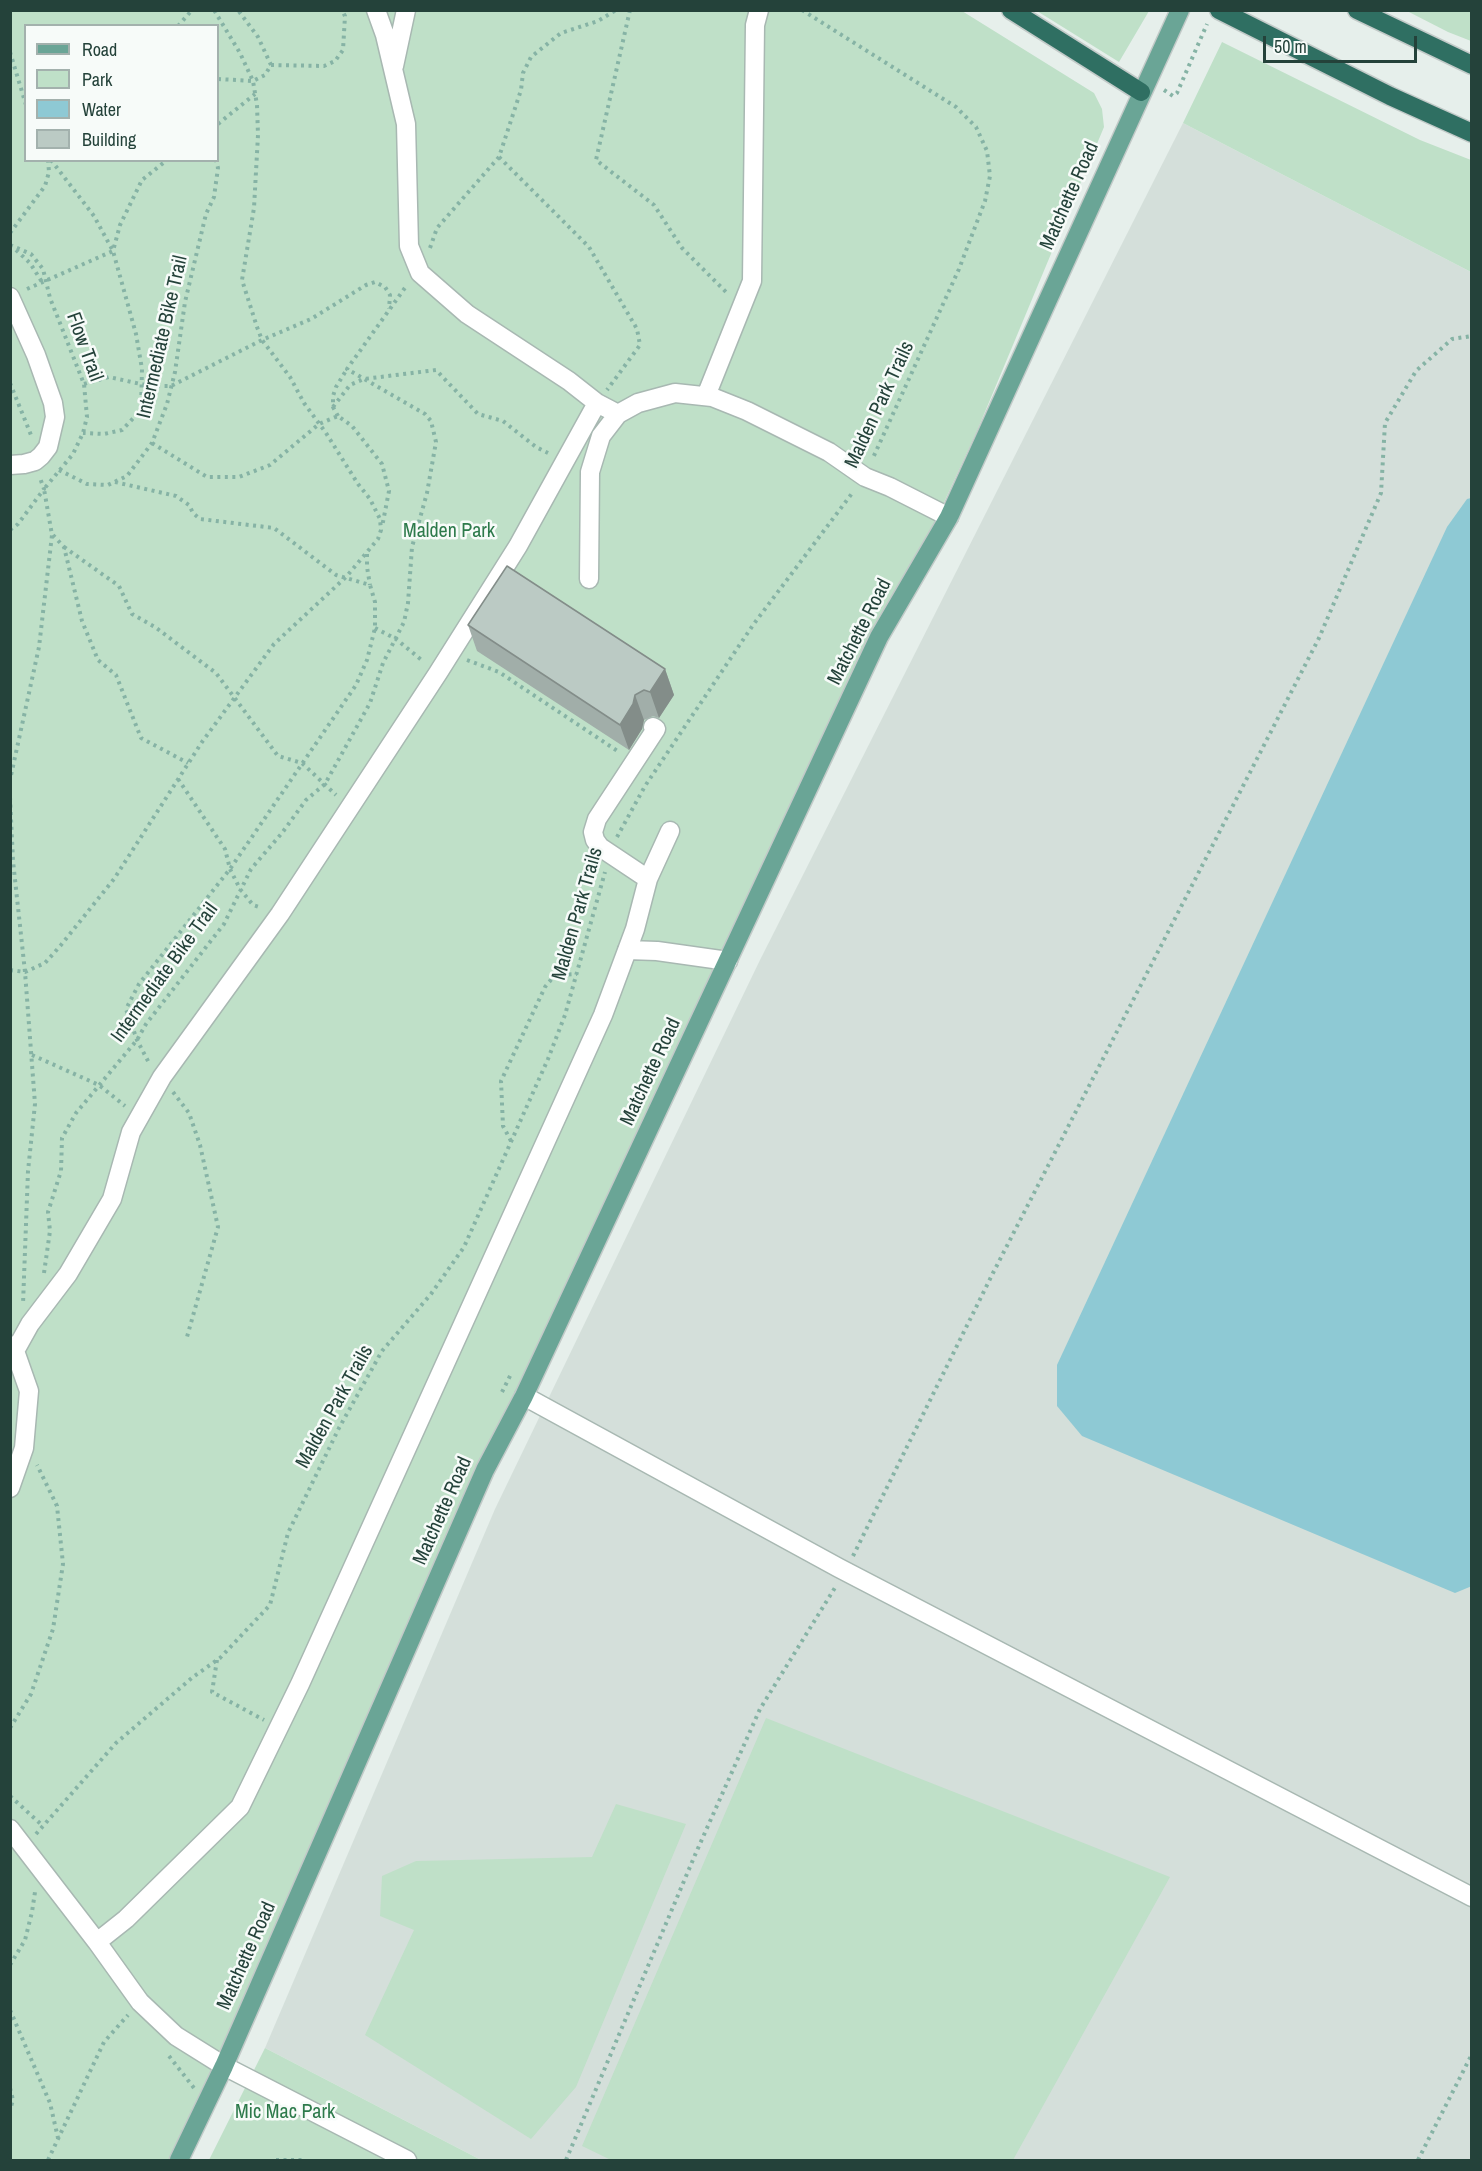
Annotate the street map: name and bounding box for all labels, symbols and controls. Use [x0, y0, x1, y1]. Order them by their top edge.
legend [24, 24, 219, 162]
scale bar [1266, 24, 1420, 62]
text: 50 m [1274, 34, 1307, 59]
text: Road [82, 37, 117, 62]
text: Park [82, 67, 112, 92]
text: Water [82, 97, 121, 122]
text: Building [82, 127, 136, 152]
street label: Matchette Road [1035, 138, 1105, 254]
street label: Intermediate Bike Trail [133, 253, 193, 421]
street label: Flow Trail [61, 309, 107, 385]
street label: Malden Park Trails [840, 338, 920, 472]
park label: Malden Park [403, 520, 495, 544]
street label: Matchette Road [823, 575, 897, 689]
street label: Malden Park Trails [548, 845, 608, 983]
street label: Intermediate Bike Trail [106, 899, 224, 1047]
street label: Matchette Road [616, 1014, 686, 1130]
street label: Malden Park Trails [291, 1341, 379, 1473]
street label: Matchette Road [408, 1453, 478, 1569]
street label: Matchette Road [212, 1898, 282, 2014]
park label: Mic Mac Park [235, 2101, 335, 2125]

